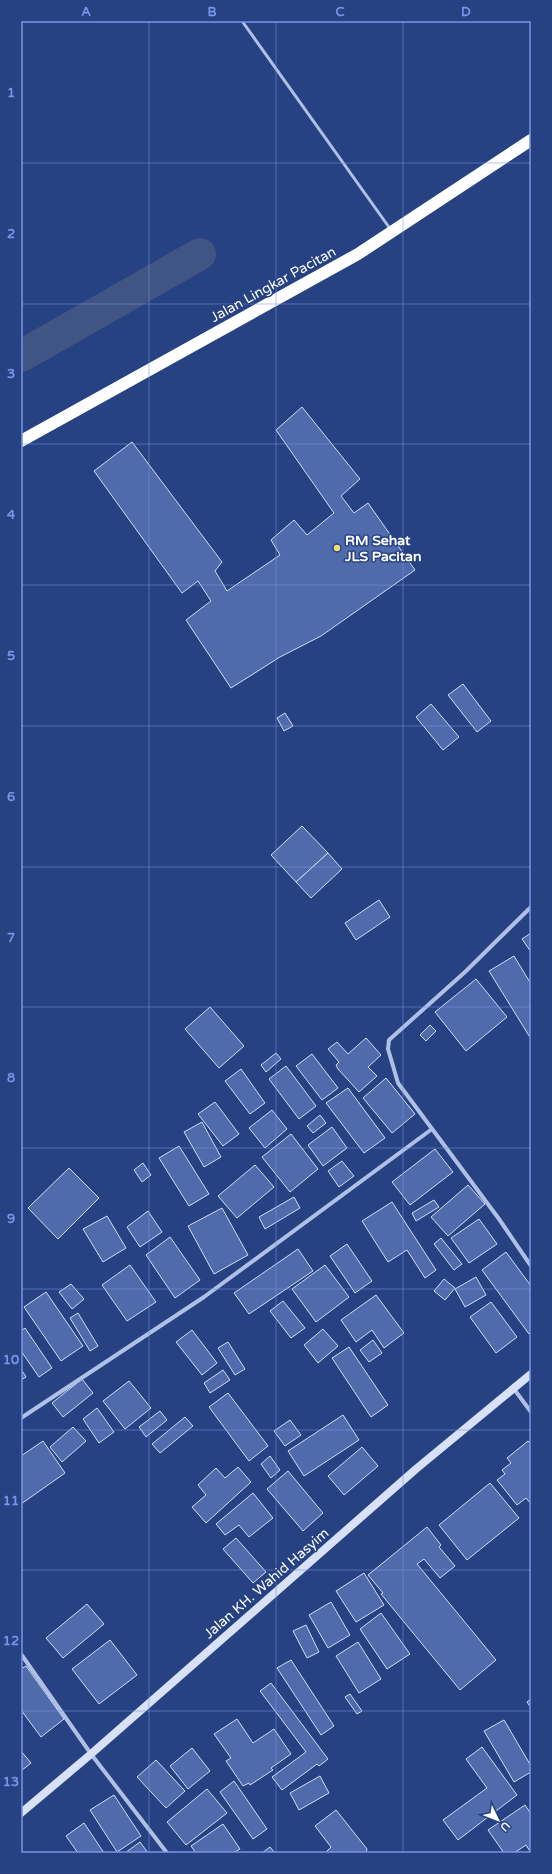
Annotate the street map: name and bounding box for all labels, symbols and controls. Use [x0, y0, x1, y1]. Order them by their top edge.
text: A [81, 4, 91, 20]
text: B [207, 4, 217, 20]
text: C [335, 4, 345, 20]
text: D [461, 4, 471, 20]
text: 1 [7, 85, 15, 101]
text: 2 [7, 226, 15, 242]
street label: Jalan Lingkar Pacitan [208, 243, 339, 326]
text: 3 [7, 366, 15, 382]
text: 4 [7, 507, 16, 523]
place label: RM Sehat JLS Pacitan [344, 532, 421, 565]
marker: RM Sehat JLS Pacitan [332, 543, 342, 553]
text: 5 [7, 648, 15, 664]
text: 6 [7, 789, 15, 805]
text: 7 [7, 930, 15, 946]
text: 8 [7, 1070, 15, 1086]
text: 9 [7, 1211, 15, 1227]
text: 10 [3, 1352, 19, 1368]
text: 11 [3, 1493, 19, 1509]
street label: Jalan KH. Wahid Hasyim [200, 1524, 332, 1642]
text: 12 [3, 1633, 19, 1649]
text: 13 [3, 1774, 19, 1790]
north arrow [478, 1800, 518, 1840]
text: U [497, 1819, 513, 1834]

